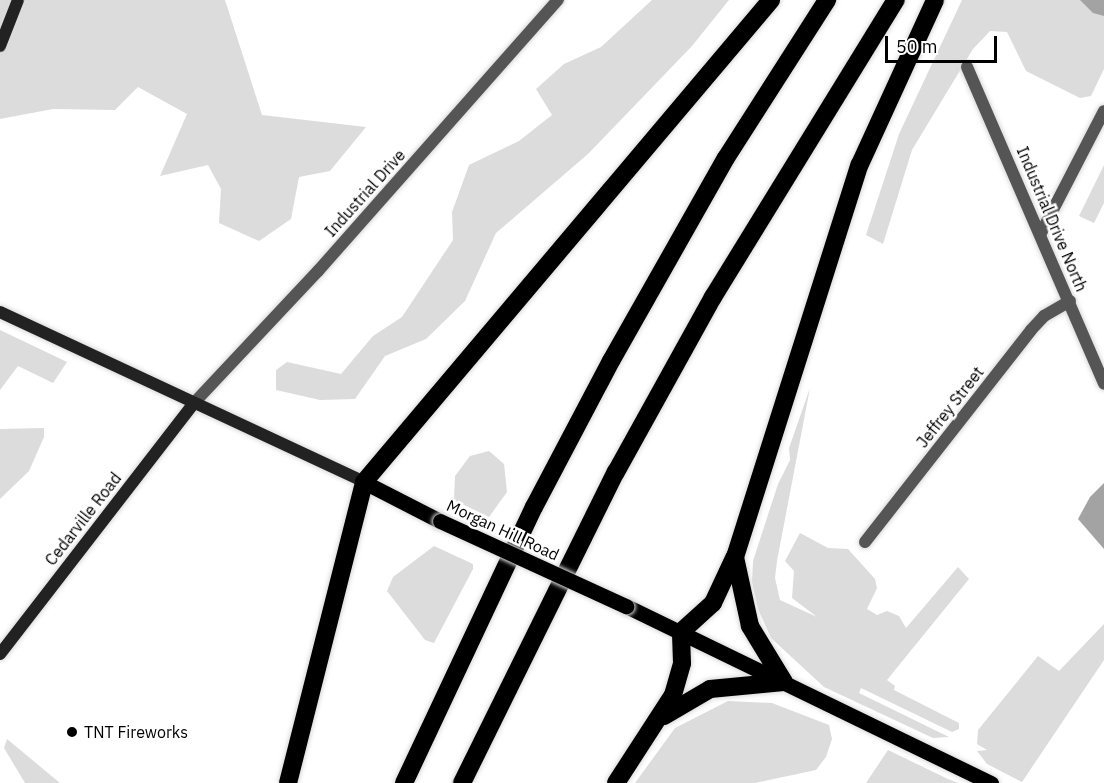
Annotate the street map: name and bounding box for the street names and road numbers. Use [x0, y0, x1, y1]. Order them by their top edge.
street label: Industrial Drive North [1013, 144, 1091, 294]
street label: Industrial Drive [321, 145, 409, 241]
street label: Jeffrey Street [912, 363, 988, 451]
street label: Cedarville Road [41, 469, 125, 569]
street label: Morgan Hill Road [444, 496, 562, 564]

